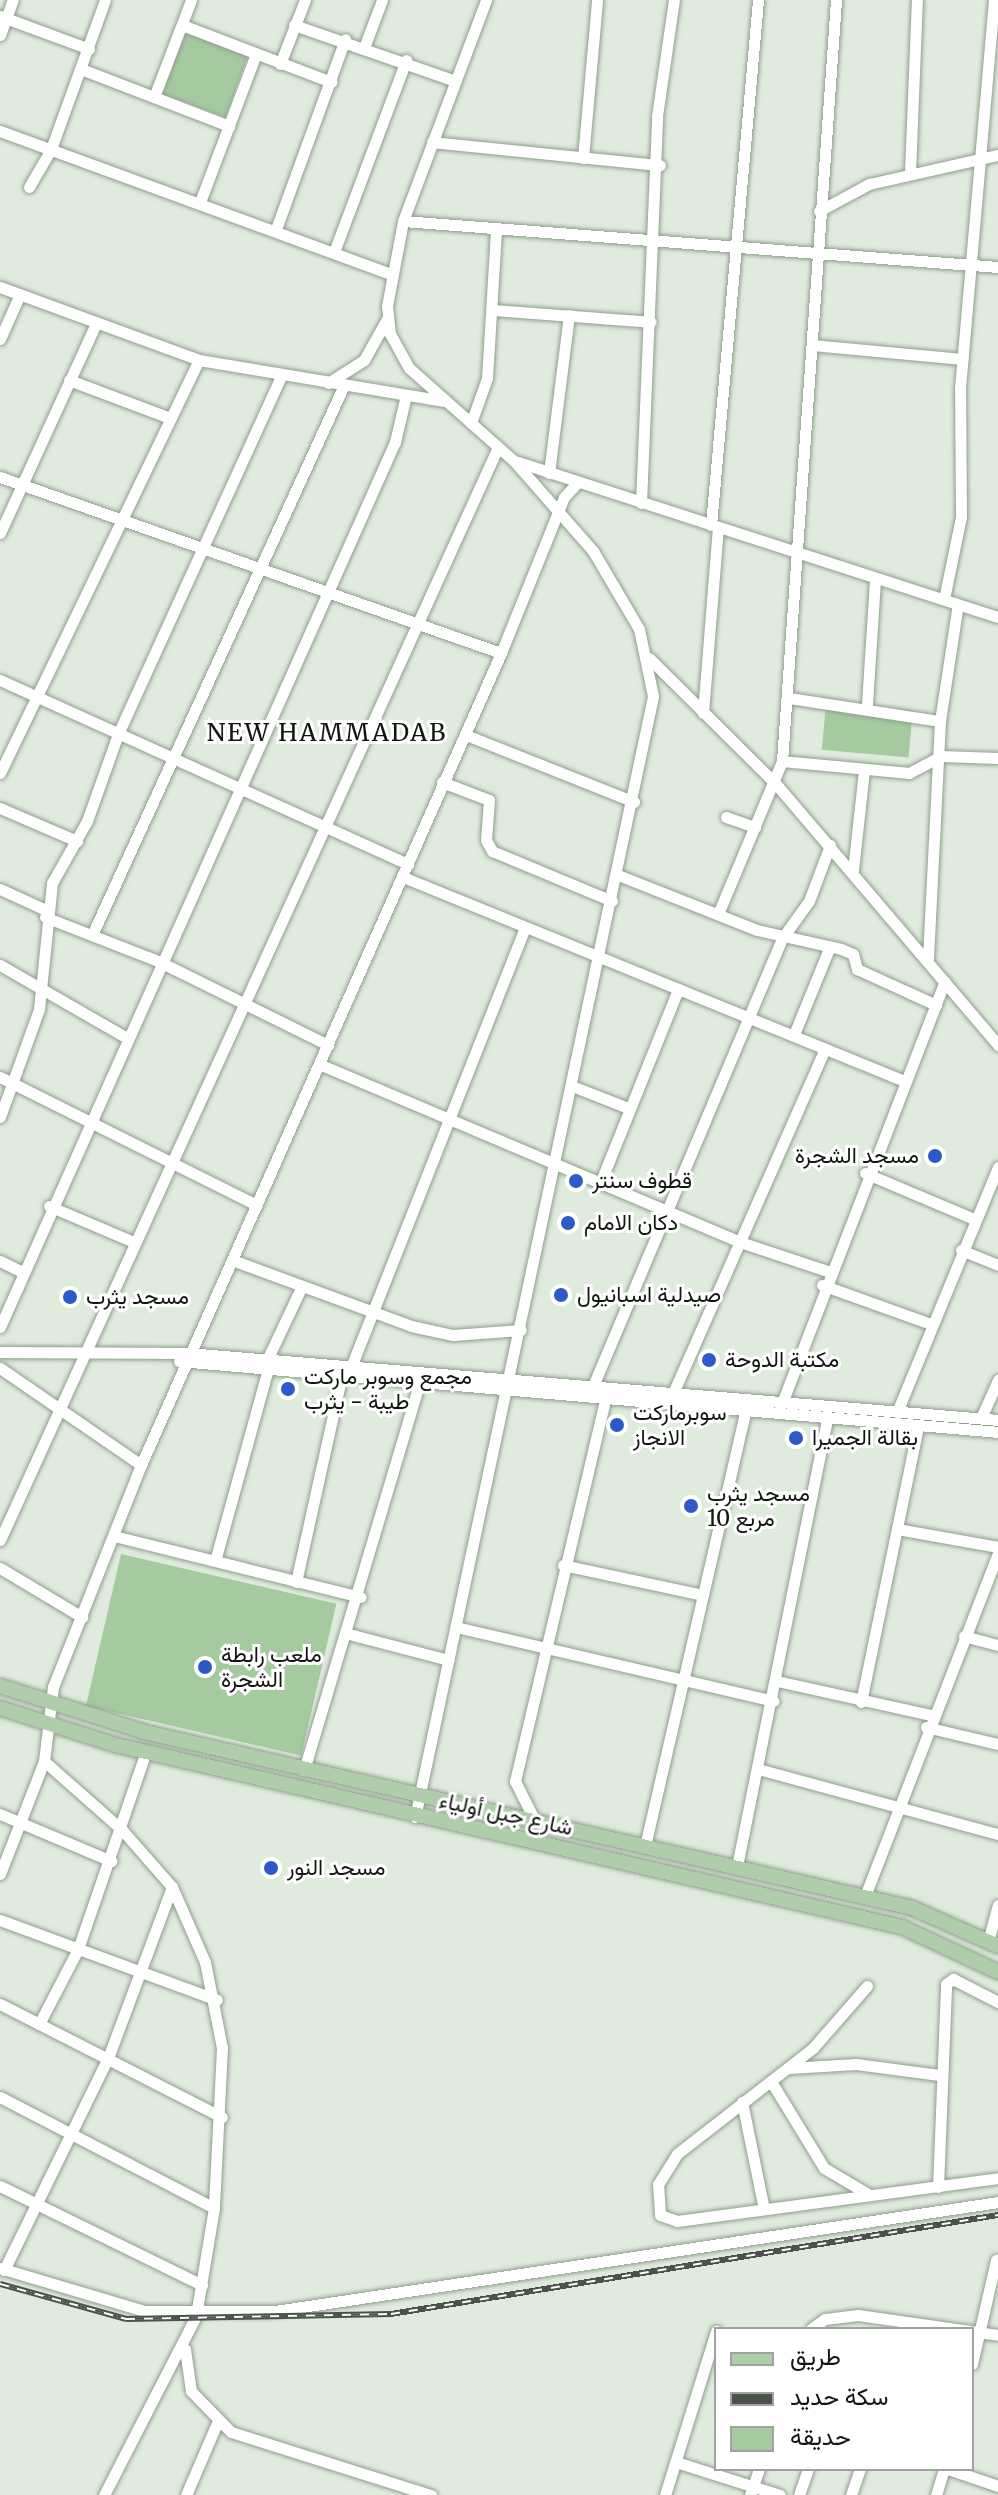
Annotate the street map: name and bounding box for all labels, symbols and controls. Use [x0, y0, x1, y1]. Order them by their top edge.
district label: NEW HAMMADAB [207, 719, 447, 747]
place label: مسجد الشجرة [795, 1143, 919, 1169]
marker: مسجد الشجرة [926, 1147, 944, 1165]
place label: قطوف سنتر [592, 1168, 692, 1194]
marker: قطوف سنتر [567, 1172, 585, 1190]
place label: دكان الامام [584, 1210, 678, 1236]
marker: دكان الامام [559, 1214, 577, 1232]
place label: صيدلية اسبانيول [577, 1282, 721, 1308]
place label: مسجد يثرب [86, 1284, 189, 1310]
marker: صيدلية اسبانيول [552, 1286, 570, 1304]
marker: مسجد يثرب [61, 1288, 79, 1306]
place label: مكتبة الدوحة [725, 1347, 839, 1373]
marker: مكتبة الدوحة [700, 1351, 718, 1369]
place label: مجمع وسوبر ماركت طيبة - يثرب [304, 1363, 472, 1414]
marker: مجمع وسوبر ماركت طيبة - يثرب [279, 1380, 297, 1398]
place label: سوبرماركت الانجاز [633, 1399, 727, 1450]
marker: سوبرماركت الانجاز [608, 1416, 626, 1434]
place label: بقالة الجميرا [812, 1425, 918, 1451]
marker: بقالة الجميرا [787, 1429, 805, 1447]
place label: مسجد يثرب مربع 10 [707, 1480, 810, 1532]
marker: مسجد يثرب مربع 10 [682, 1497, 700, 1515]
place label: ملعب رابطة الشجرة [221, 1641, 322, 1692]
marker: ملعب رابطة الشجرة [196, 1658, 214, 1676]
street label: شارع جبل أولياء [437, 1787, 575, 1841]
place label: مسجد النور [287, 1855, 385, 1881]
marker: مسجد النور [262, 1859, 280, 1877]
legend [714, 2327, 974, 2471]
text: طريق [790, 2341, 841, 2372]
text: سكة حديد [790, 2381, 888, 2412]
text: حديقة [790, 2421, 851, 2452]

